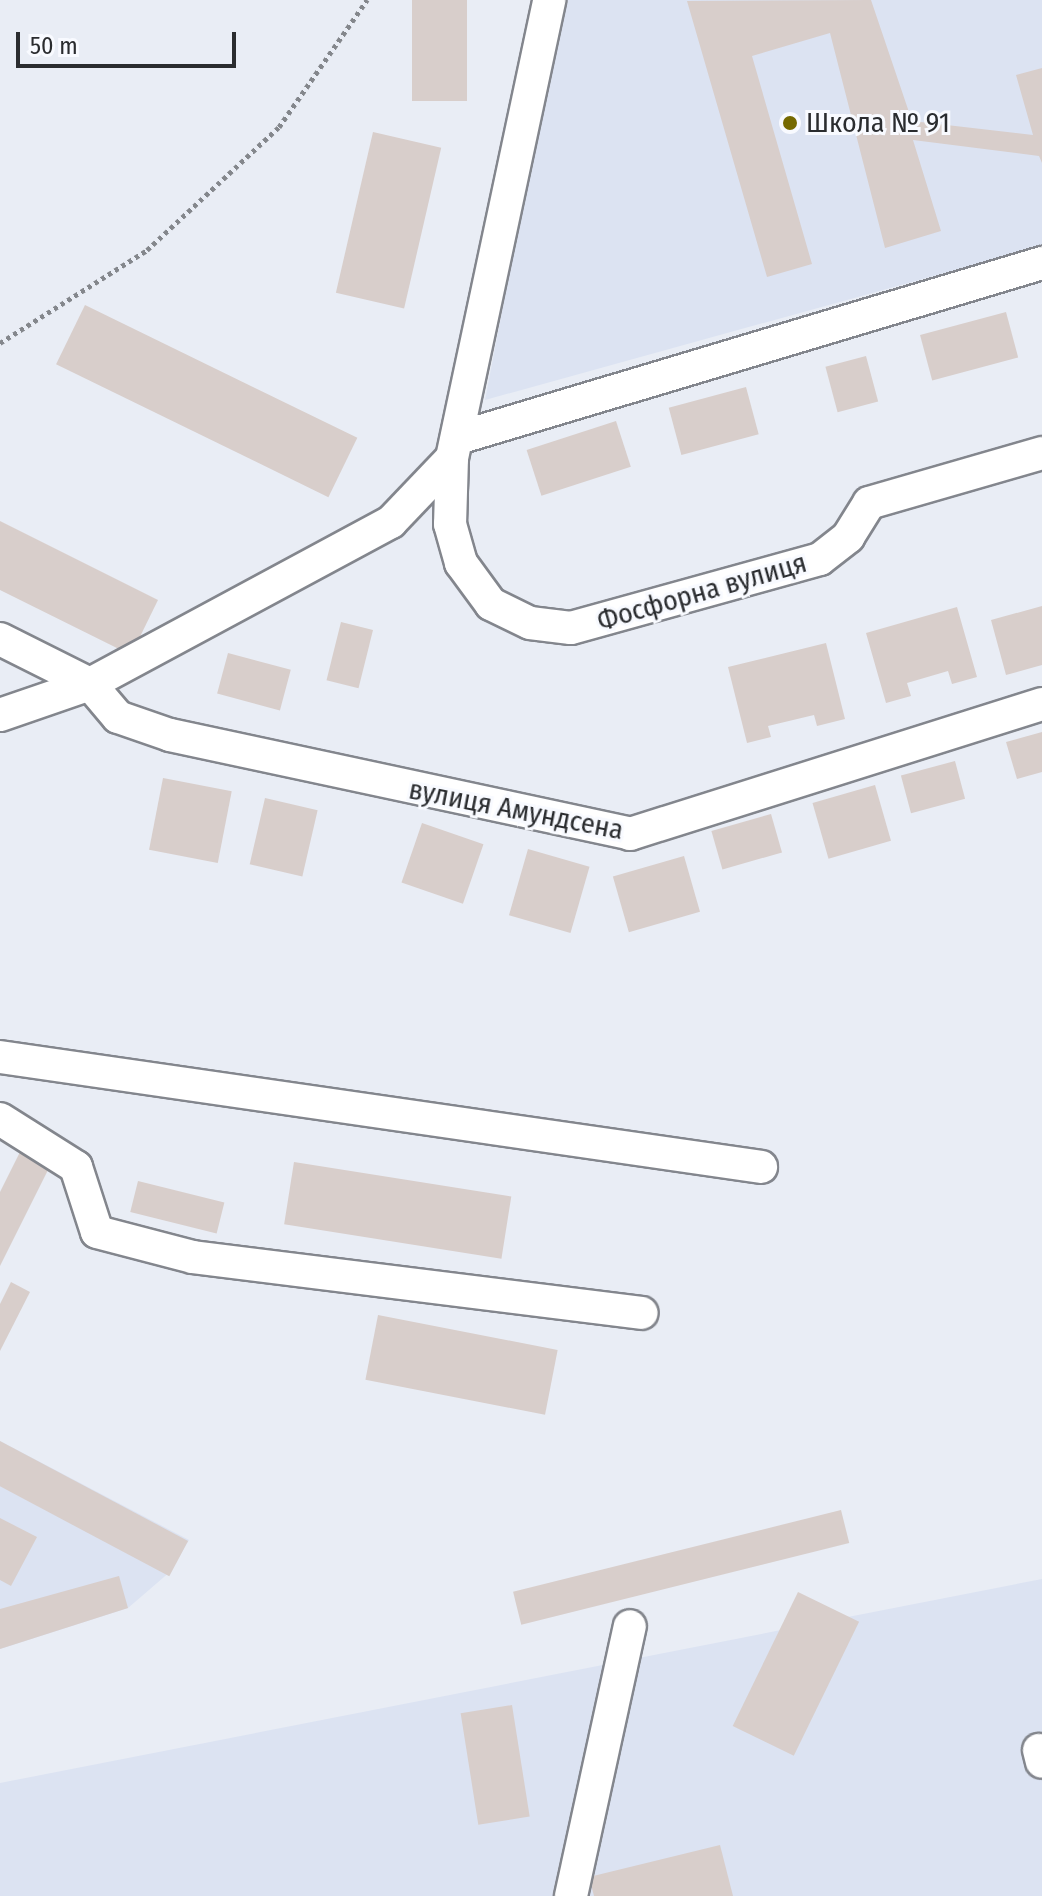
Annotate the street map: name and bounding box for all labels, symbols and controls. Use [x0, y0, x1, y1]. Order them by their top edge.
scale bar [20, 16, 240, 66]
text: 50 m [30, 32, 78, 60]
place label: Школа № 91 [806, 106, 950, 140]
marker: Школа № 91 [781, 114, 799, 132]
street label: Фосфорна вулиця [593, 546, 811, 638]
street label: вулиця Амундсена [406, 773, 626, 847]

